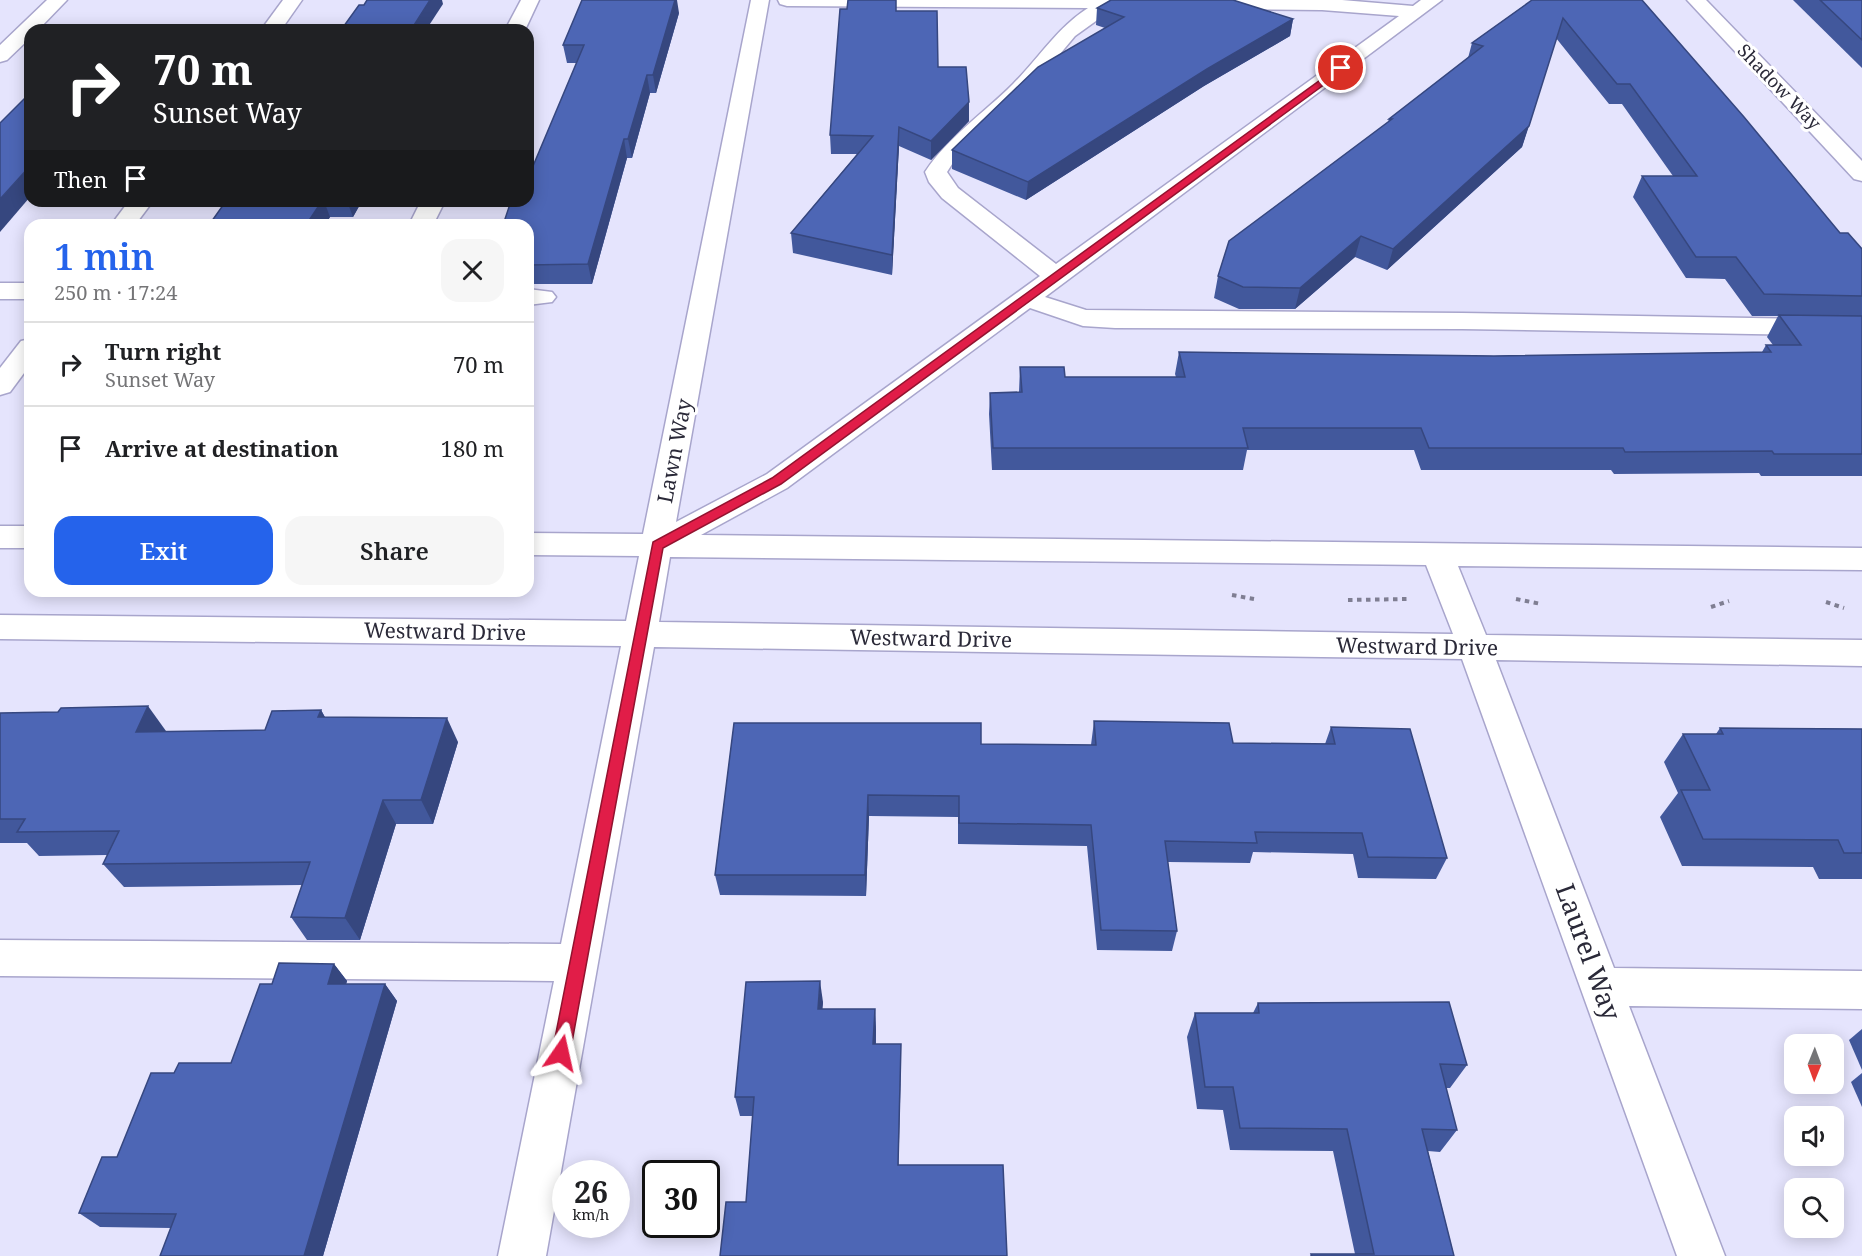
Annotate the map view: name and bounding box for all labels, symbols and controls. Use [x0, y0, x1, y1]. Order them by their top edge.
street label: Shadow Way [1733, 38, 1827, 135]
text: 70 m [153, 40, 253, 97]
pin [1315, 42, 1366, 93]
icon: right [54, 48, 132, 126]
icon: arrive [1324, 51, 1357, 84]
text: Sunset Way [153, 94, 302, 131]
icon: arrive [119, 162, 152, 195]
text: Then [54, 164, 107, 194]
text: 1 min [54, 232, 155, 281]
button: close [441, 239, 504, 302]
text: 250 m · 17:24 [54, 279, 177, 306]
text: Turn right [105, 336, 221, 366]
icon: right [54, 348, 87, 381]
text: 70 m [453, 349, 504, 379]
text: Sunset Way [105, 366, 215, 393]
street label: Lawn Way [650, 396, 698, 505]
icon: arrive [54, 432, 87, 465]
text: Arrive at destination [105, 433, 339, 463]
text: 180 m [441, 433, 504, 463]
button: Exit [54, 516, 273, 585]
button: Share [285, 516, 504, 585]
street label: Westward Drive [364, 616, 526, 646]
street label: Westward Drive [850, 623, 1012, 653]
street label: Westward Drive [1336, 631, 1498, 661]
street label: Laurel Way [1548, 879, 1630, 1025]
position arrow [529, 1021, 593, 1085]
north arrow [1784, 1034, 1844, 1094]
map controls [1784, 1034, 1844, 1238]
button: sound [1784, 1106, 1844, 1166]
speed limit sign: 30 [642, 1160, 720, 1238]
text: 26 [574, 1171, 608, 1212]
button: search [1784, 1178, 1844, 1238]
text: km/h [573, 1204, 609, 1224]

